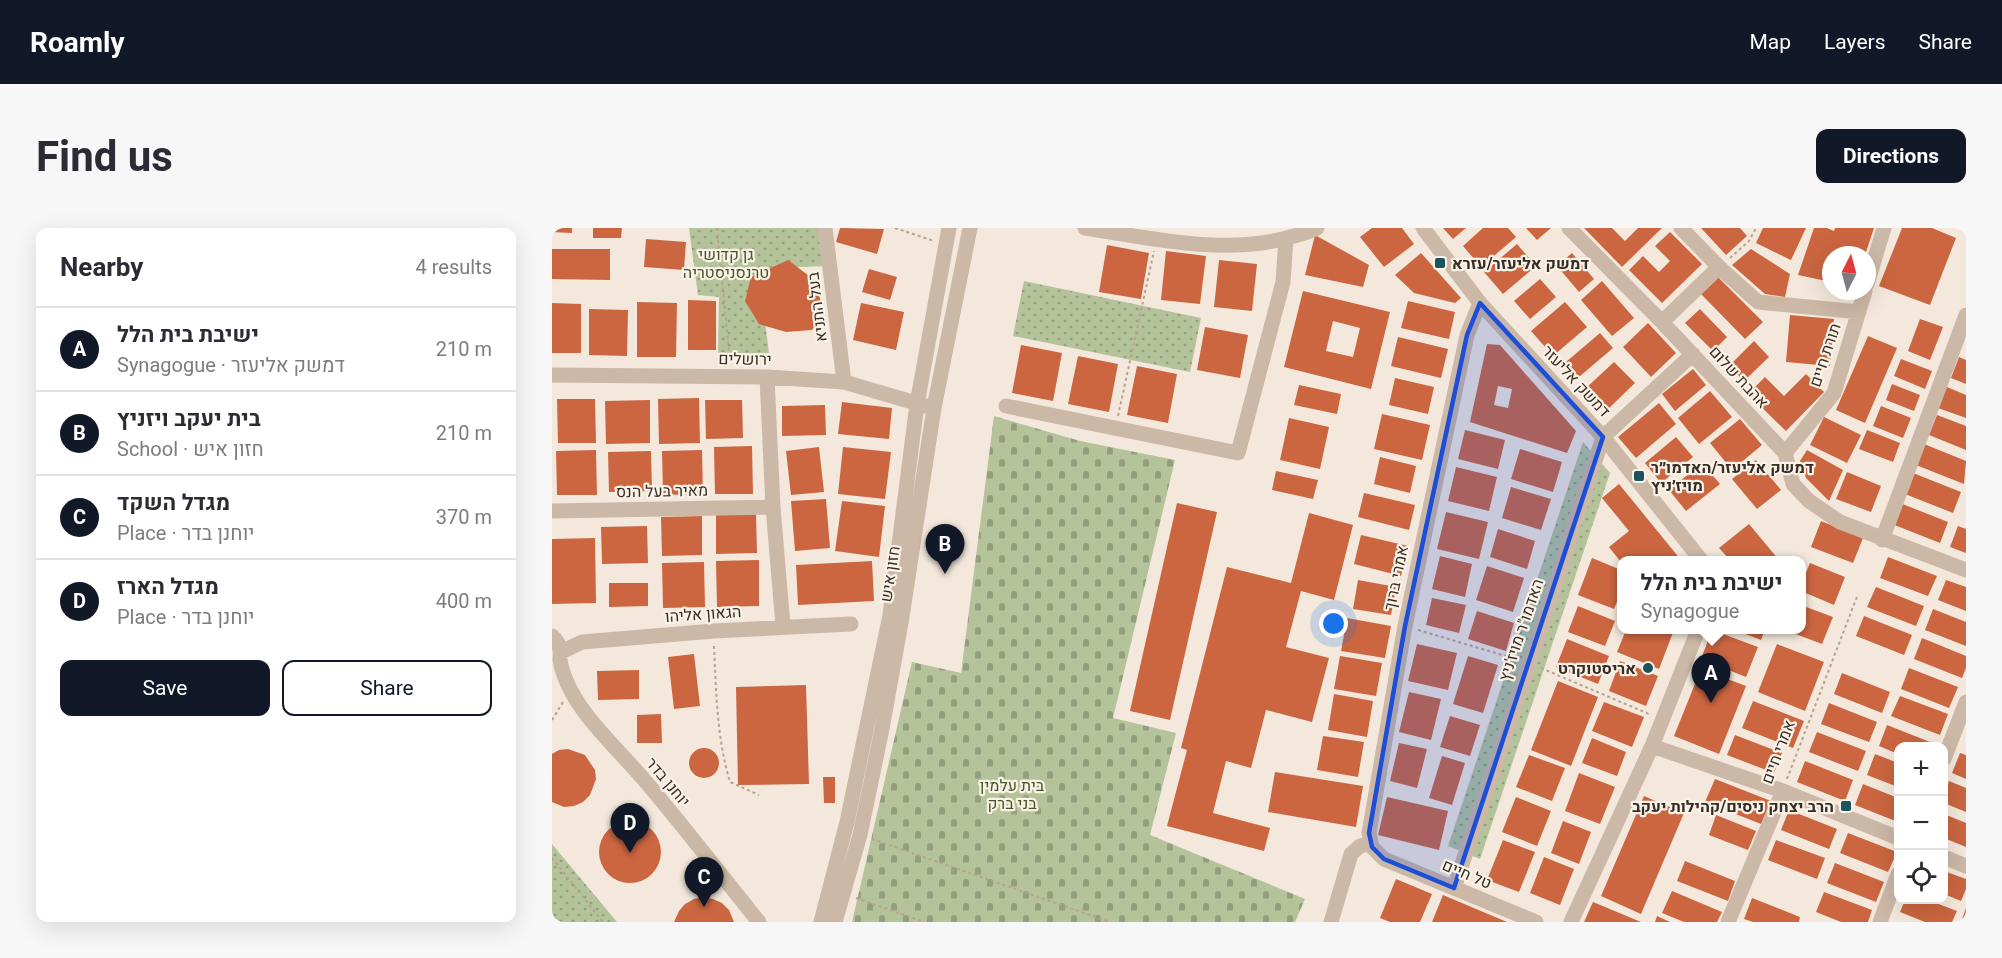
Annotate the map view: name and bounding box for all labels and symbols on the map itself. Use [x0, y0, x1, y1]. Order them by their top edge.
park label: גן קדושי טרנסניסטריה [683, 245, 769, 282]
north arrow [1822, 246, 1876, 300]
place label: דמשק אליעזר/עזרא [1452, 254, 1589, 273]
marker: דמשק אליעזר/עזרא [1433, 256, 1447, 270]
street label: בעל התניא [803, 270, 831, 343]
street label: תורת חיים [1805, 321, 1845, 389]
street label: דמשק אליעזר [1538, 341, 1614, 421]
street label: אהבת שלום [1705, 342, 1773, 412]
street label: ירושלים [718, 349, 772, 369]
place label: דמשק אליעזר/האדמו״ר מויז׳ניץ [1651, 458, 1814, 495]
marker: דמשק אליעזר/האדמו״ר מויז׳ניץ [1632, 469, 1646, 483]
street label: מאיר בעל הנס [616, 481, 708, 501]
pin: B [926, 524, 964, 574]
street label: אמרי ברוך [1380, 544, 1412, 612]
street label: חזון איש [876, 545, 904, 603]
street label: האדמו"ר מויז'ניץ [1495, 576, 1547, 684]
street label: הגאון אליהו [664, 602, 742, 626]
your location [1319, 609, 1348, 638]
pin: A [1692, 654, 1730, 703]
place label: אריסטוקרט [1558, 659, 1636, 678]
marker: אריסטוקרט [1641, 661, 1655, 675]
street label: אמרי חיים [1757, 718, 1799, 786]
street label: יוחנן בדר [642, 754, 694, 810]
park label: בית עלמין בני ברק [980, 776, 1045, 813]
place label: הרב יצחק ניסים/קהילות יעקב [1632, 797, 1834, 816]
marker: הרב יצחק ניסים/קהילות יעקב [1839, 799, 1853, 813]
pin: D [610, 804, 650, 853]
street label: טל חיים [1440, 855, 1494, 893]
pin: C [684, 858, 724, 907]

